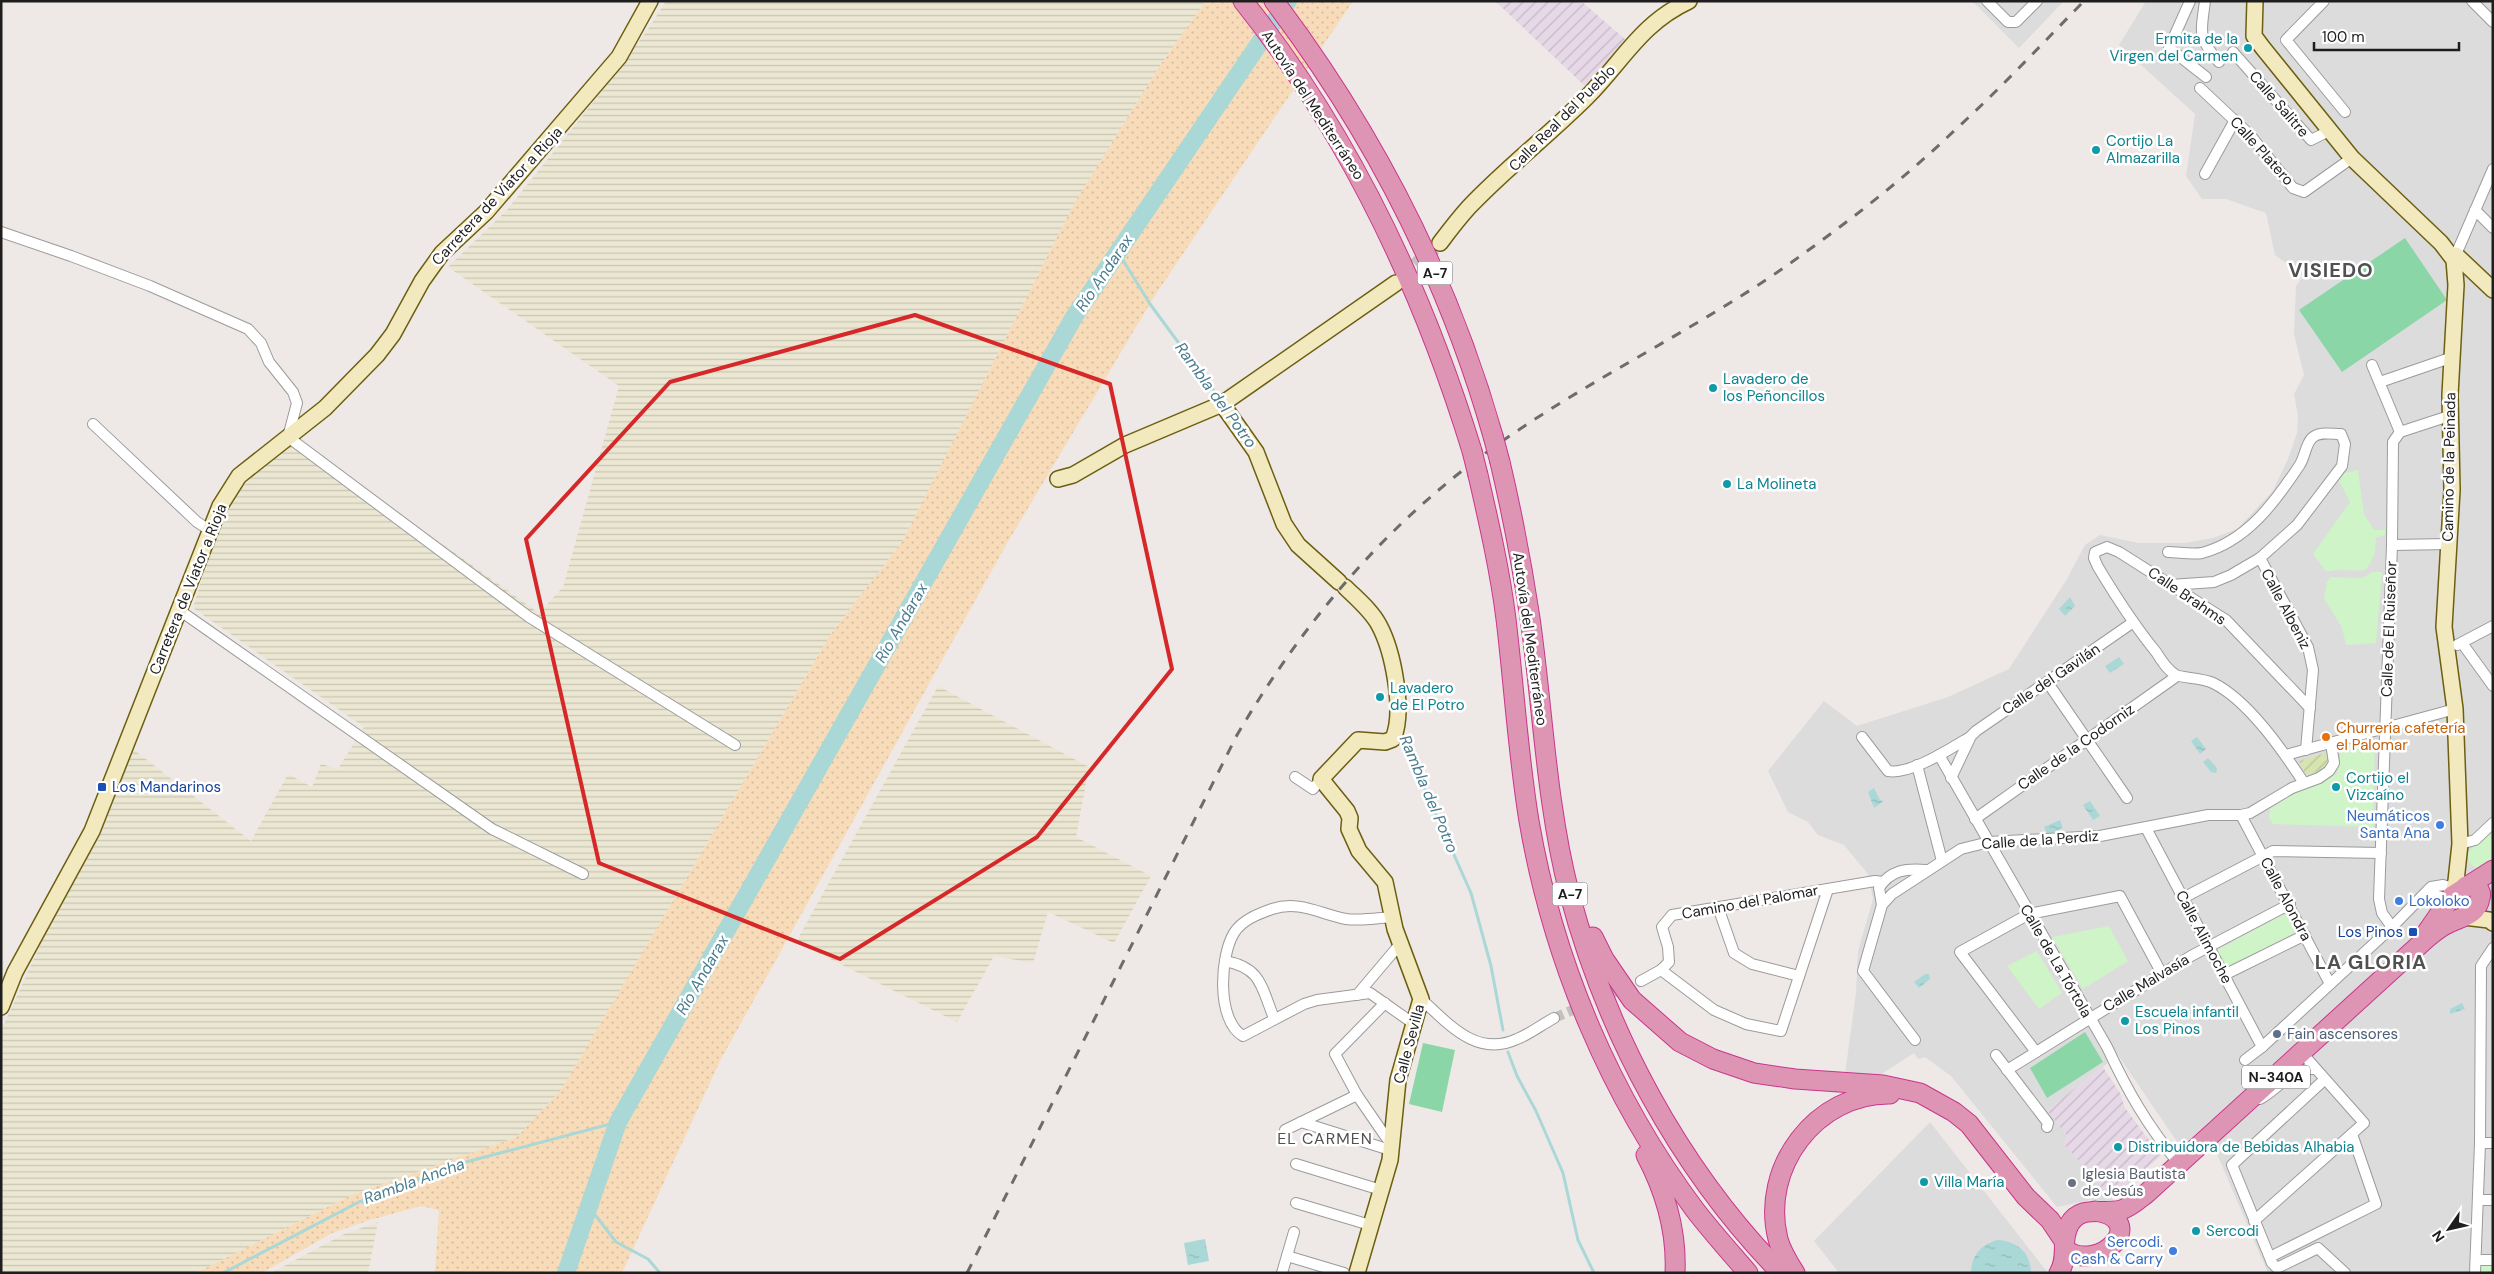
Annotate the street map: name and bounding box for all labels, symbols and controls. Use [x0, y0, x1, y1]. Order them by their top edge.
scale bar [2314, 20, 2459, 52]
street label: Autovía del Mediterráneo [1257, 26, 1369, 184]
text: 100 m [2322, 27, 2365, 47]
place label: Ermita de la Virgen del Carmen [2110, 29, 2238, 66]
marker: Ermita de la Virgen del Carmen [2242, 42, 2254, 54]
street label: Calle Real del Pueblo [1504, 60, 1620, 176]
street label: Calle Salitre [2245, 67, 2313, 141]
street label: Calle Platero [2226, 112, 2298, 190]
street label: Carretera de Viator a Rioja [427, 122, 567, 270]
place label: Cortijo La Almazarilla [2106, 131, 2180, 168]
marker: Cortijo La Almazarilla [2090, 144, 2102, 156]
water label: Río Andarax [1071, 230, 1138, 316]
district label: VISIEDO [2288, 257, 2374, 283]
road number: A-7 [1418, 262, 1452, 284]
water label: Rambla del Potro [1170, 338, 1262, 452]
place label: Lavadero de los Peñoncillos [1723, 369, 1825, 406]
marker: Lavadero de los Peñoncillos [1707, 382, 1719, 394]
street label: Camino de la Peinada [2438, 392, 2460, 542]
place label: La Molineta [1737, 474, 1816, 494]
marker: La Molineta [1721, 478, 1733, 490]
street label: Carretera de Viator a Rioja [144, 500, 232, 678]
street label: Autovía del Mediterráneo [1508, 551, 1552, 727]
street label: Calle de El Ruiseñor [2377, 560, 2401, 697]
street label: Calle Brahms [2144, 562, 2230, 630]
street label: Calle Albeniz [2256, 565, 2316, 653]
water label: Río Andarax [870, 579, 933, 667]
street label: Calle del Gavilán [1998, 639, 2104, 719]
place label: Lavadero de El Potro [1390, 678, 1465, 715]
marker: Lavadero de El Potro [1374, 691, 1386, 703]
street label: Calle de la Codorniz [2014, 699, 2138, 795]
place label: Churrería cafetería el Palomar [2336, 718, 2465, 755]
marker: Churrería cafetería el Palomar [2320, 731, 2332, 743]
water label: Rambla del Potro [1395, 732, 1463, 856]
place label: Cortijo el Vizcaíno [2346, 768, 2409, 805]
place label: Los Mandarinos [112, 777, 221, 797]
marker: Los Mandarinos [96, 781, 108, 793]
marker: Cortijo el Vizcaíno [2330, 781, 2342, 793]
place label: Neumáticos Santa Ana [2347, 806, 2430, 843]
marker: Neumáticos Santa Ana [2434, 819, 2446, 831]
street label: Calle de la Perdiz [1981, 826, 2099, 854]
street label: Calle Alondra [2256, 854, 2316, 944]
street label: Camino del Palomar [1680, 880, 1820, 924]
road number: A-7 [1552, 882, 1588, 906]
street label: Calle Alimoche [2171, 887, 2237, 987]
place label: Lokoloko [2409, 891, 2470, 911]
marker: Lokoloko [2393, 895, 2405, 907]
street label: Calle de La Tórtola [2015, 901, 2097, 1021]
place label: Los Pinos [2338, 922, 2403, 942]
marker: Los Pinos [2407, 926, 2419, 938]
water label: Río Andarax [671, 931, 734, 1019]
street label: Calle Malvasía [2099, 949, 2193, 1017]
district label: LA GLORIA [2315, 949, 2427, 975]
street label: Calle Sevilla [1389, 1002, 1429, 1086]
place label: Escuela infantil Los Pinos [2135, 1002, 2239, 1039]
marker: Escuela infantil Los Pinos [2119, 1015, 2131, 1027]
place label: Fain ascensores [2287, 1024, 2398, 1044]
marker: Fain ascensores [2271, 1028, 2283, 1040]
road number: N-340A [2242, 1066, 2310, 1088]
district label: EL CARMEN [1277, 1128, 1373, 1149]
place label: Distribuidora de Bebidas Alhabia [2128, 1137, 2355, 1157]
marker: Distribuidora de Bebidas Alhabia [2112, 1141, 2124, 1153]
water label: Rambla Ancha [360, 1153, 468, 1209]
place label: Iglesia Bautista de Jesús [2082, 1164, 2186, 1201]
place label: Villa María [1934, 1172, 2004, 1192]
marker: Villa María [1918, 1176, 1930, 1188]
marker: Iglesia Bautista de Jesús [2066, 1177, 2078, 1189]
north arrow [2424, 1204, 2474, 1254]
place label: Sercodi [2206, 1221, 2259, 1241]
marker: Sercodi [2190, 1225, 2202, 1237]
text: N [2428, 1227, 2449, 1246]
place label: Sercodi. Cash & Carry [2071, 1232, 2164, 1269]
marker: Sercodi. Cash & Carry [2167, 1245, 2179, 1257]

